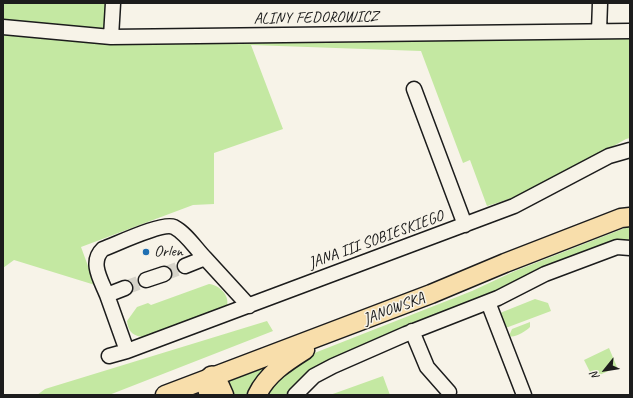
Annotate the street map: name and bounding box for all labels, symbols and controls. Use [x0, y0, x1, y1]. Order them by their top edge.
street label: ALINY FEDOROWICZ [253, 7, 379, 29]
street label: JANA III SOBIESKIEGO [306, 207, 446, 273]
place label: Orlen [154, 242, 183, 262]
marker: Orlen [141, 247, 151, 257]
street label: JANOWSKA [361, 289, 427, 329]
north arrow [585, 350, 625, 390]
text: N [587, 370, 602, 382]

